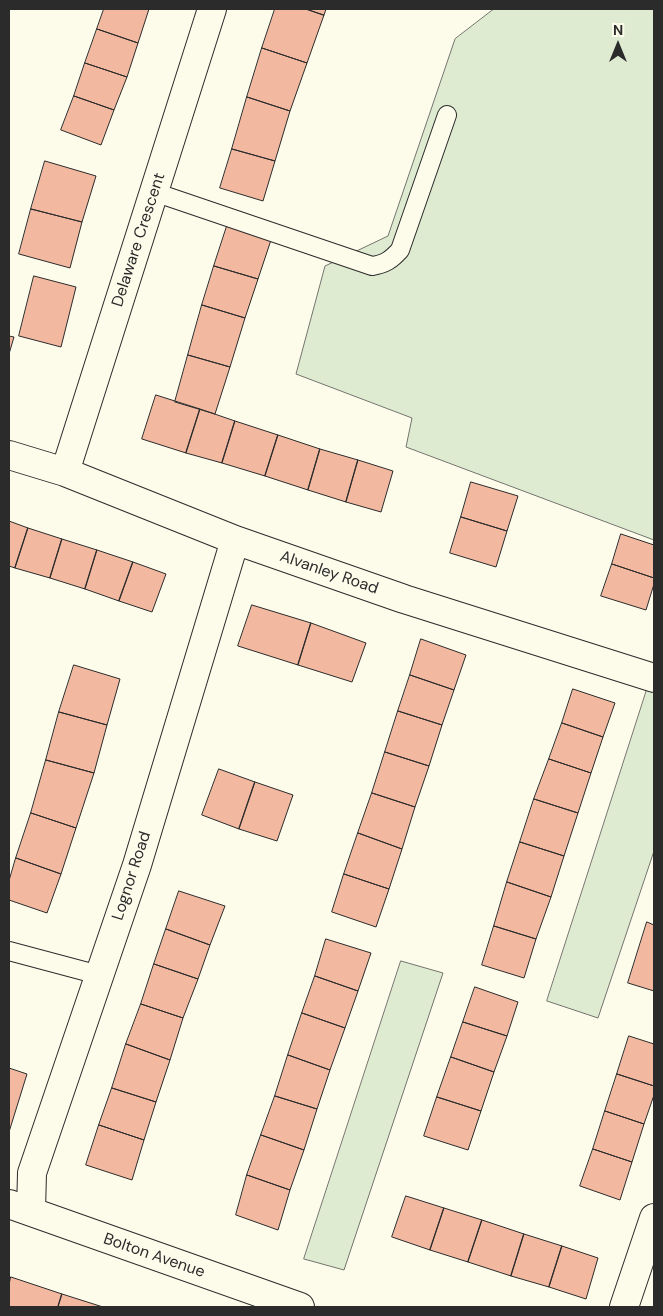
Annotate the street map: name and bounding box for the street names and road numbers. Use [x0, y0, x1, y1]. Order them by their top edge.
street label: Delaware Crescent [108, 171, 170, 309]
street label: Alvanley Road [277, 547, 381, 599]
street label: Lognor Road [109, 829, 155, 923]
street label: Bolton Avenue [101, 1230, 207, 1282]

